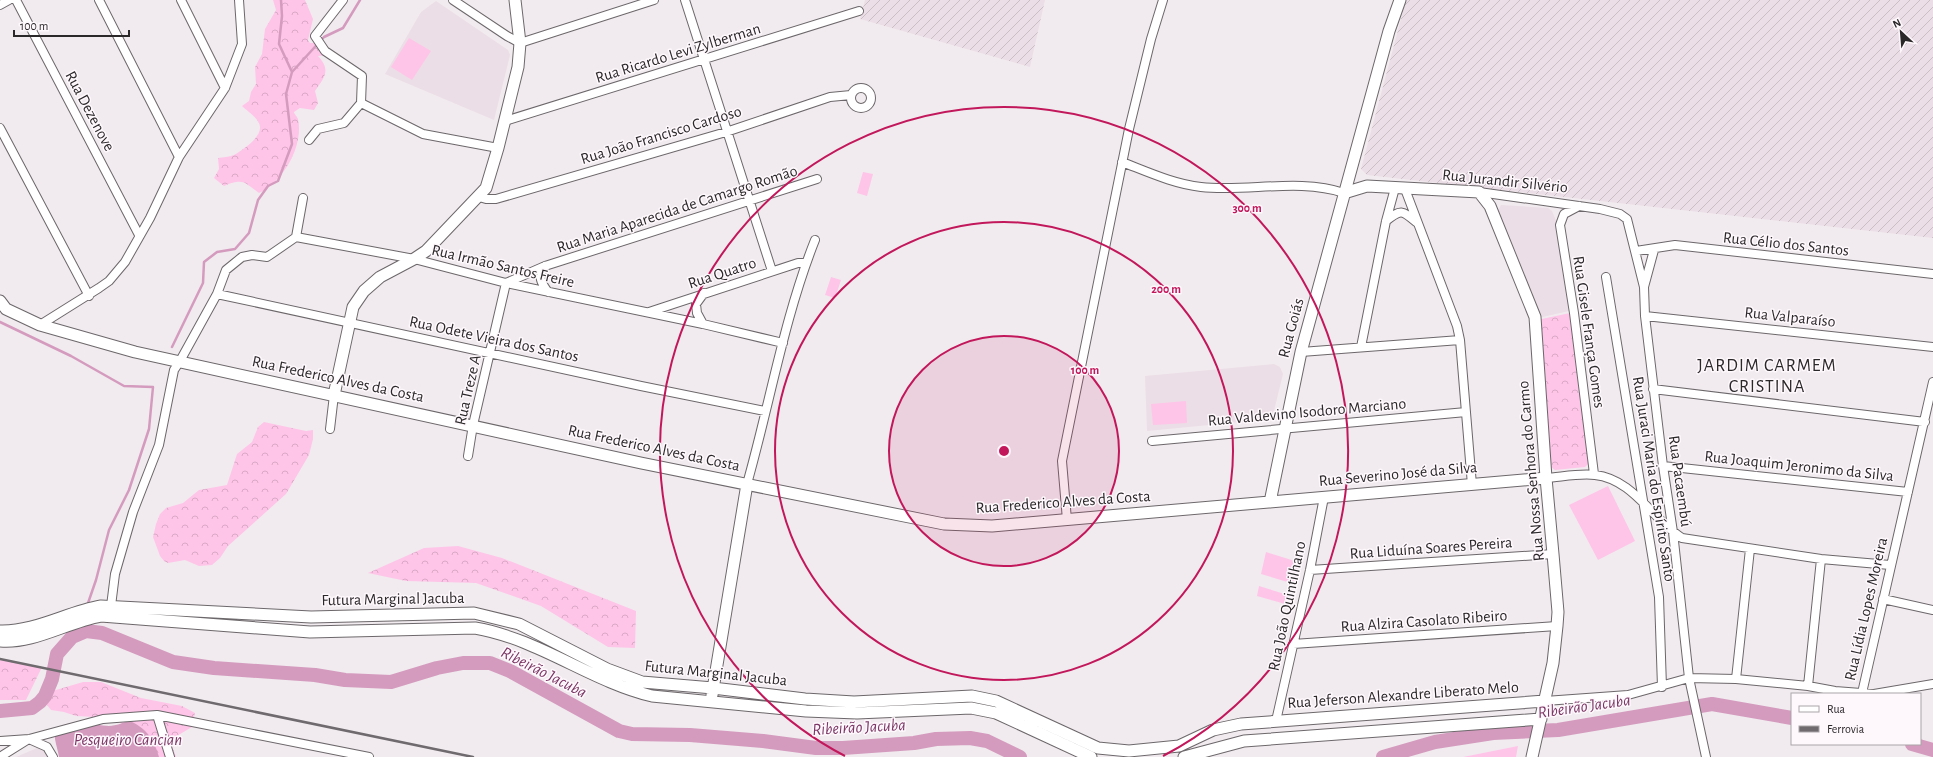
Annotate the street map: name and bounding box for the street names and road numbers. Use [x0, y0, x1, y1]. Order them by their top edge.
street label: Rua Ricardo Levi Zylberman [594, 20, 763, 87]
street label: Rua Dezenove [62, 68, 118, 154]
street label: Rua João Francisco Cardoso [579, 103, 743, 167]
street label: Rua Maria Aparecida de Camargo Romão [555, 162, 799, 256]
street label: Rua Jurandir Silvério [1441, 166, 1569, 196]
street label: Rua Célio dos Santos [1722, 229, 1850, 259]
street label: Rua Irmão Santos Freire [430, 242, 576, 290]
street label: Rua Quatro [686, 254, 759, 292]
street label: Rua Gisele França Gomes [1570, 255, 1608, 409]
street label: Rua Goiás [1275, 296, 1307, 360]
street label: Rua Valparaíso [1744, 304, 1837, 330]
street label: Rua Odete Vieira dos Santos [408, 313, 580, 365]
street label: Rua Frederico Alves da Costa [251, 353, 425, 405]
street label: Rua Treze A [452, 353, 484, 427]
street label: Rua Juraci Maria do Espírito Santo [1630, 375, 1678, 583]
street label: Rua Nossa Senhora do Carmo [1515, 380, 1547, 562]
street label: Rua Valdevino Isodoro Marciano [1207, 395, 1407, 429]
street label: Rua Frederico Alves da Costa [567, 422, 741, 474]
street label: Rua Pacaembú [1666, 434, 1694, 528]
street label: Rua Joaquim Jeronimo da Silva [1704, 448, 1894, 484]
street label: Rua Severino José da Silva [1318, 459, 1478, 489]
street label: Rua Frederico Alves da Costa [975, 488, 1151, 516]
street label: Rua Liduína Soares Pereira [1349, 534, 1513, 562]
street label: Rua Lídia Lopes Moreira [1842, 536, 1890, 682]
street label: Rua João Quintilhano [1265, 540, 1310, 673]
street label: Futura Marginal Jacuba [321, 590, 465, 608]
street label: Rua Alzira Casolato Ribeiro [1340, 607, 1508, 635]
street label: Futura Marginal Jacuba [644, 658, 788, 688]
street label: Rua Jeferson Alexandre Liberato Melo [1287, 679, 1519, 711]

